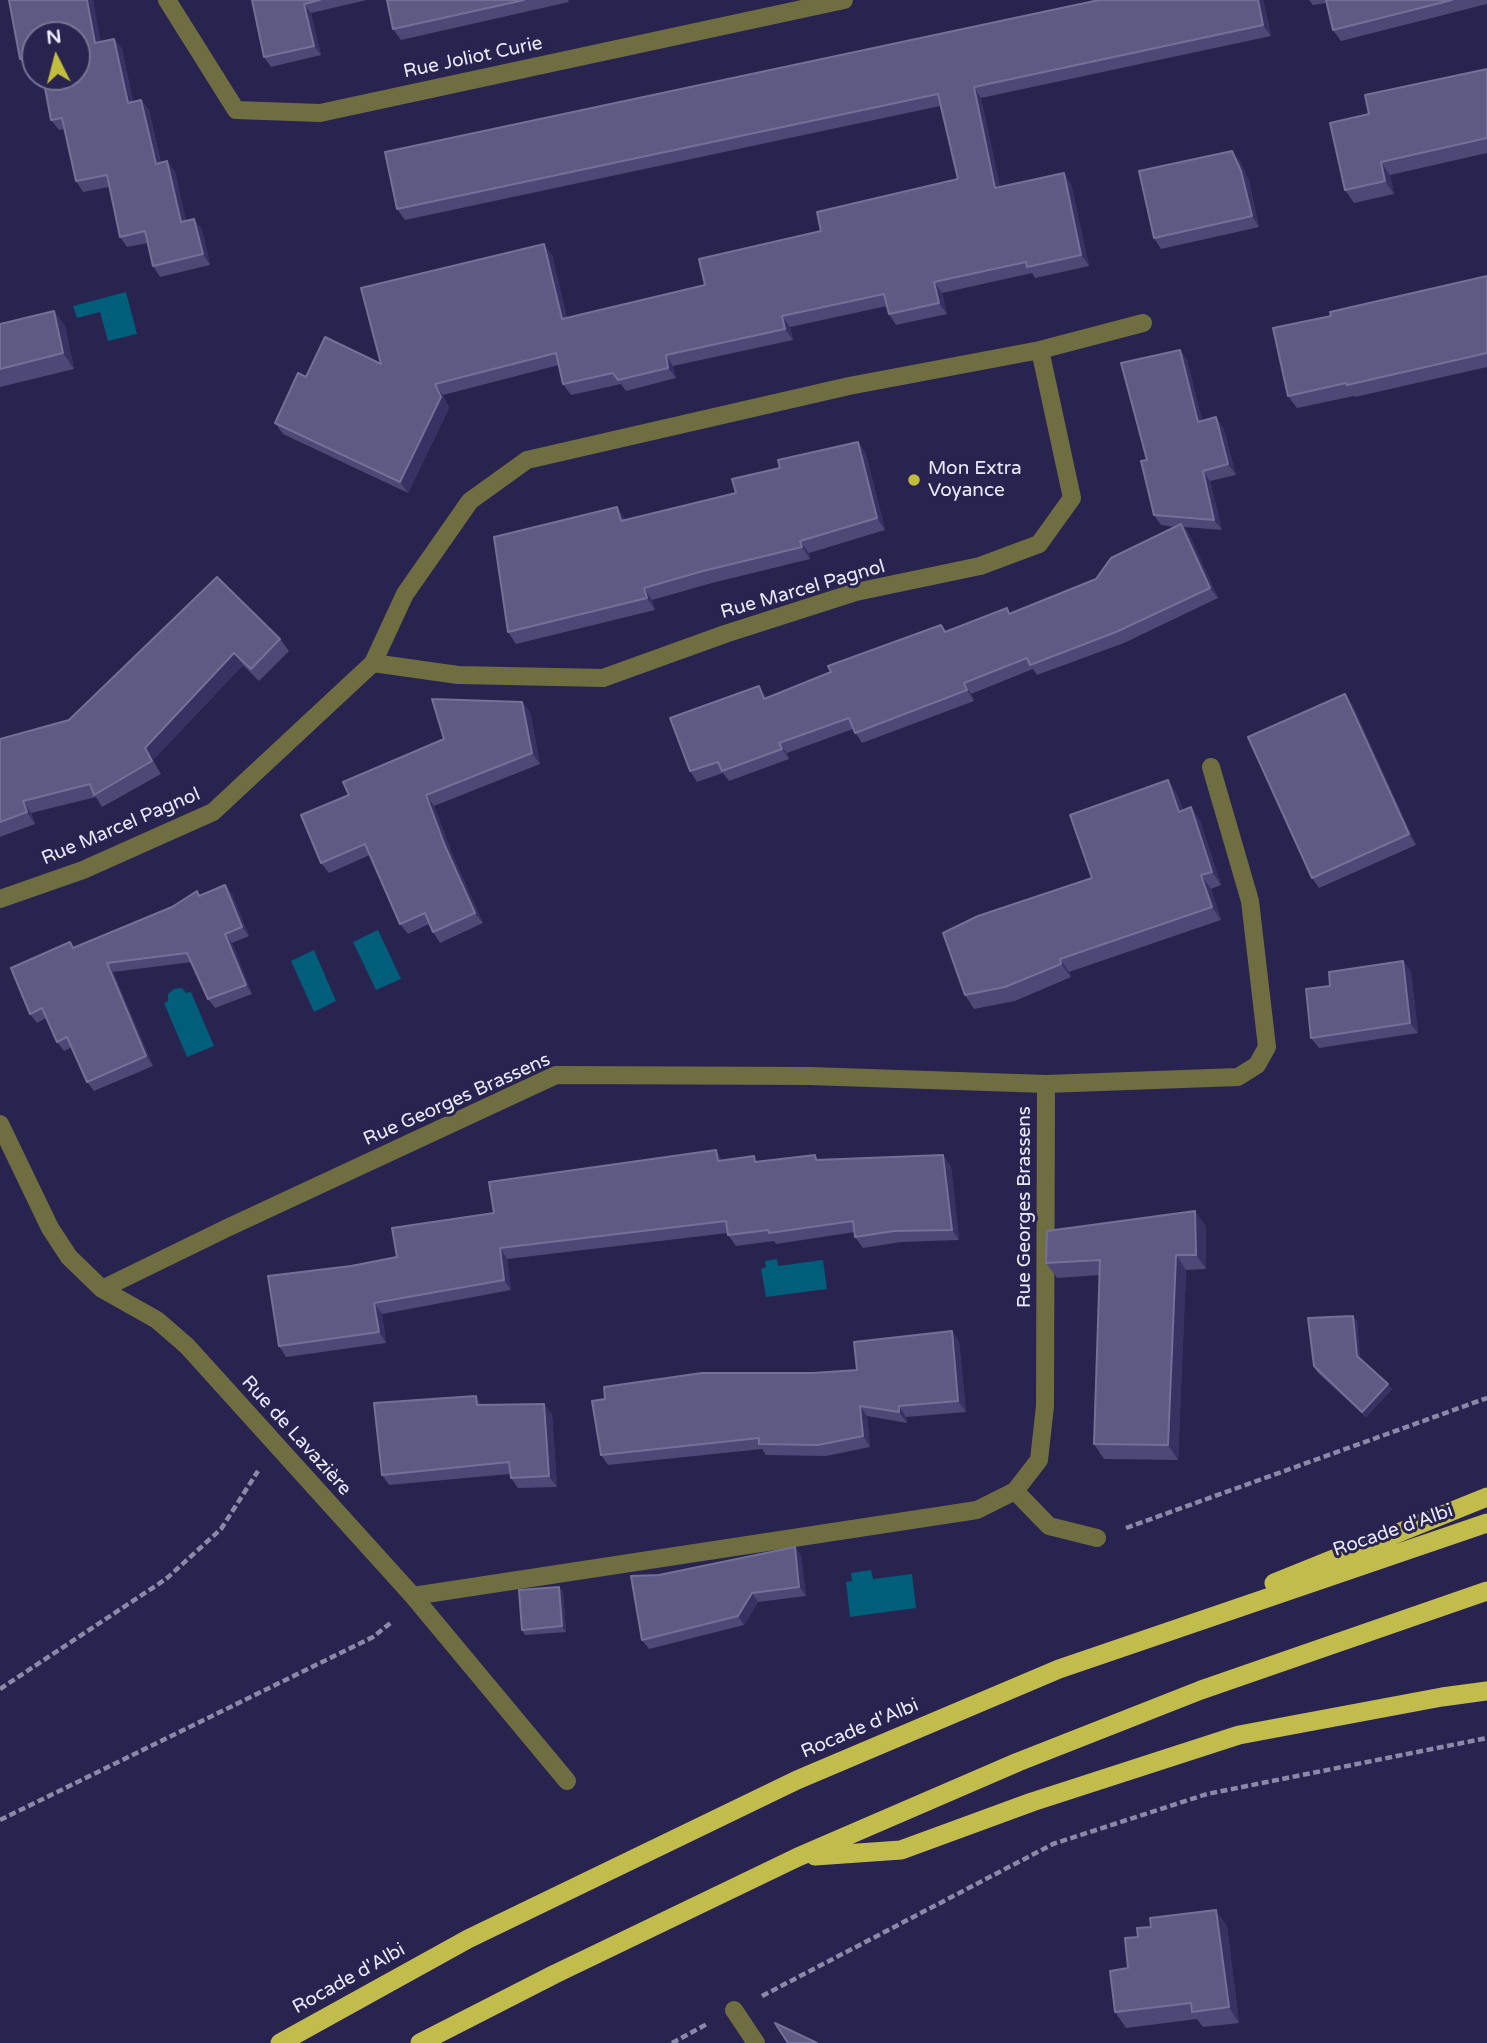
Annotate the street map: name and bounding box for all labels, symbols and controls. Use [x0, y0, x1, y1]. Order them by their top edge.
north arrow [21, 21, 91, 91]
text: N [45, 25, 63, 49]
street label: Rue Joliot Curie [401, 32, 545, 84]
place label: Mon Extra Voyance [928, 458, 1022, 502]
marker: Mon Extra Voyance [906, 472, 922, 488]
street label: Rue Marcel Pagnol [718, 556, 888, 624]
street label: Rue Marcel Pagnol [38, 783, 204, 871]
street label: Rue Georges Brassens [360, 1049, 554, 1151]
street label: Rue Georges Brassens [1014, 1106, 1036, 1308]
street label: Rue de Lavazière [236, 1371, 356, 1501]
street label: Rocade d'Albi [1330, 1500, 1456, 1562]
street label: Rocade d'Albi [798, 1694, 922, 1764]
street label: Rocade d'Albi [289, 1939, 409, 2019]

